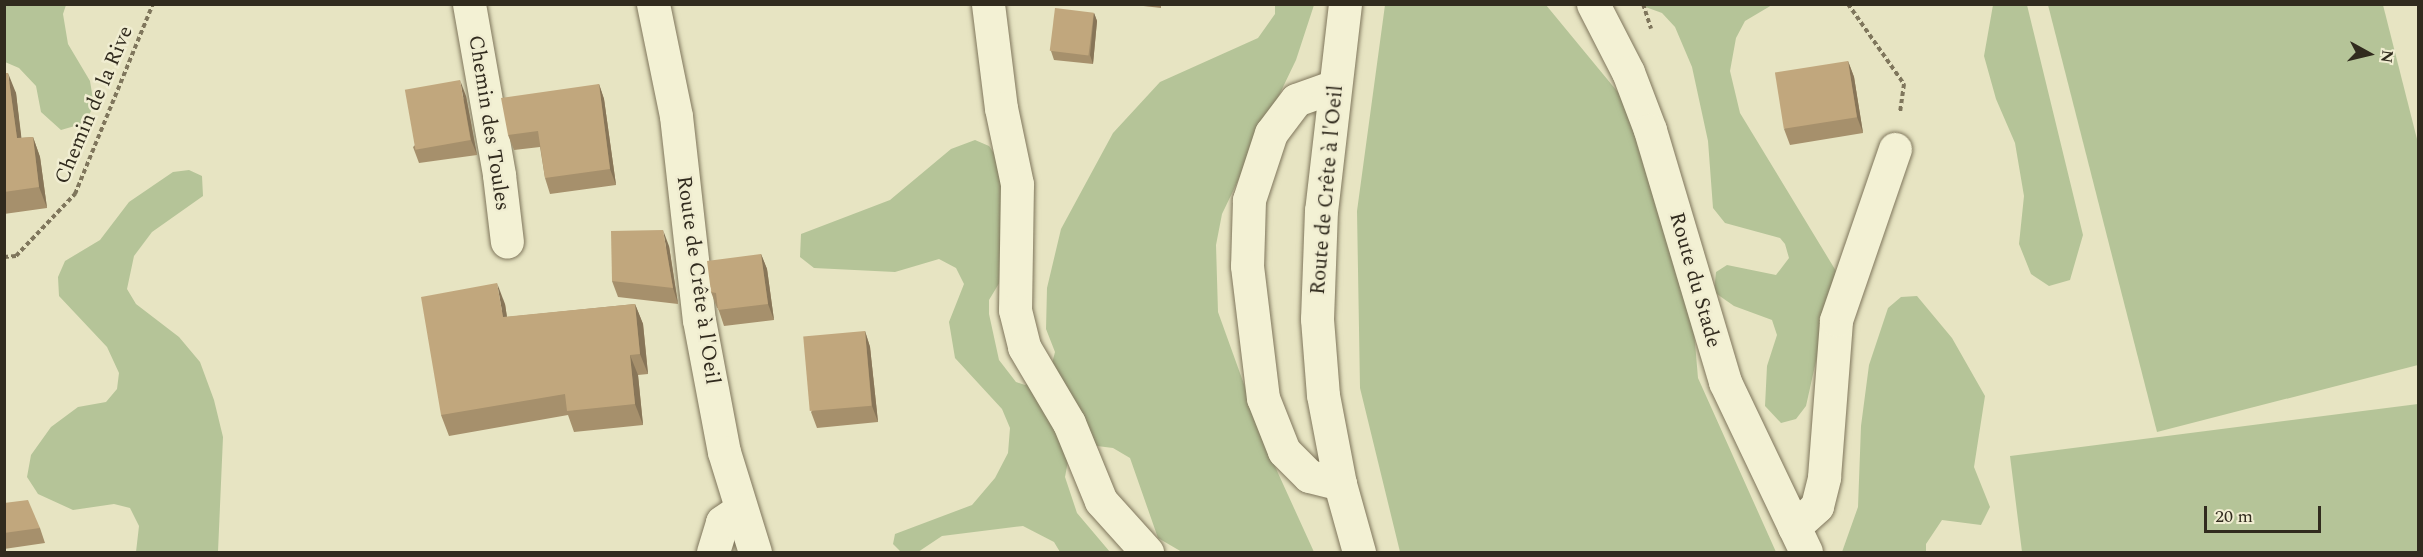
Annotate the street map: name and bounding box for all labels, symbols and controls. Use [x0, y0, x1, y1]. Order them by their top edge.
street label: Chemin de la Rive [49, 22, 139, 188]
north arrow [2339, 24, 2399, 84]
street label: Chemin des Toules [463, 33, 515, 213]
text: N [2374, 48, 2400, 65]
street label: Route de Crête à l'Oeil [1305, 84, 1349, 296]
street label: Route de Crête à l'Oeil [671, 174, 725, 386]
street label: Route du Stade [1664, 209, 1726, 351]
scale bar [2207, 494, 2324, 532]
text: 20 m [2215, 503, 2253, 530]

